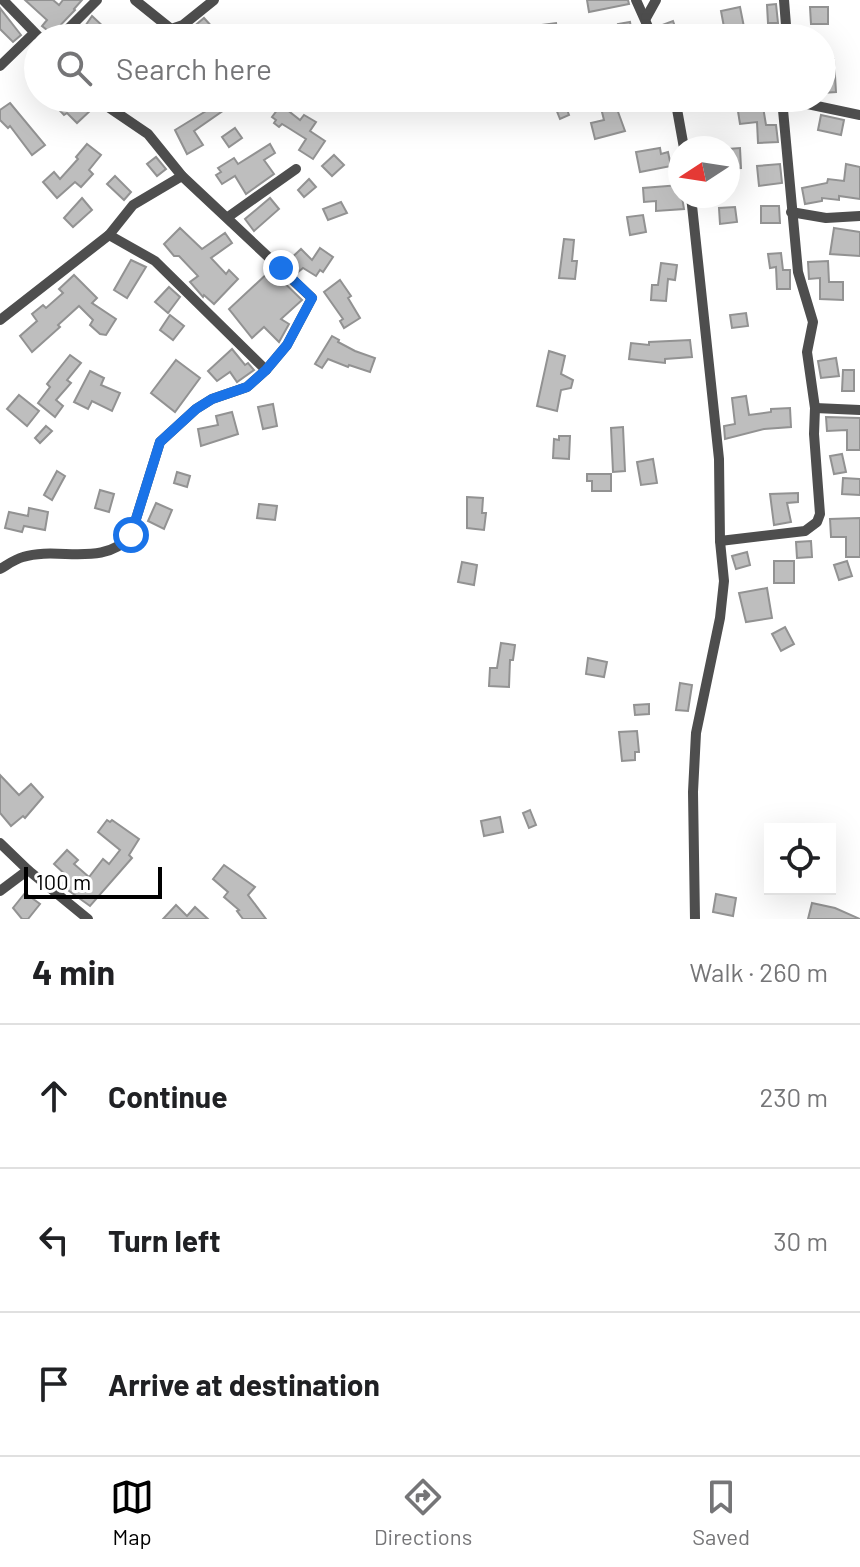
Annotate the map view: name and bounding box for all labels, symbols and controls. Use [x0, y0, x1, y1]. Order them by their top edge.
search box [24, 24, 836, 112]
icon: search [52, 46, 96, 90]
text: Search here [116, 50, 272, 86]
north arrow [668, 136, 740, 208]
route end [263, 250, 299, 286]
route start [113, 517, 149, 553]
map controls [764, 823, 836, 895]
button: locate [764, 823, 836, 895]
scale bar [24, 863, 162, 899]
text: 100 m [36, 868, 91, 894]
text: 4 min [32, 951, 115, 992]
text: Walk · 260 m [690, 956, 828, 987]
icon: ahead [32, 1074, 76, 1118]
text: Continue [108, 1078, 228, 1114]
text: 230 m [759, 1081, 828, 1112]
icon: left [32, 1218, 76, 1262]
text: Turn left [108, 1222, 221, 1258]
text: 30 m [773, 1225, 828, 1256]
icon: arrive [32, 1362, 76, 1406]
text: Arrive at destination [108, 1366, 380, 1402]
tab: Map [110, 1475, 154, 1549]
tab: Directions [374, 1475, 472, 1549]
tab: Saved [692, 1475, 750, 1549]

